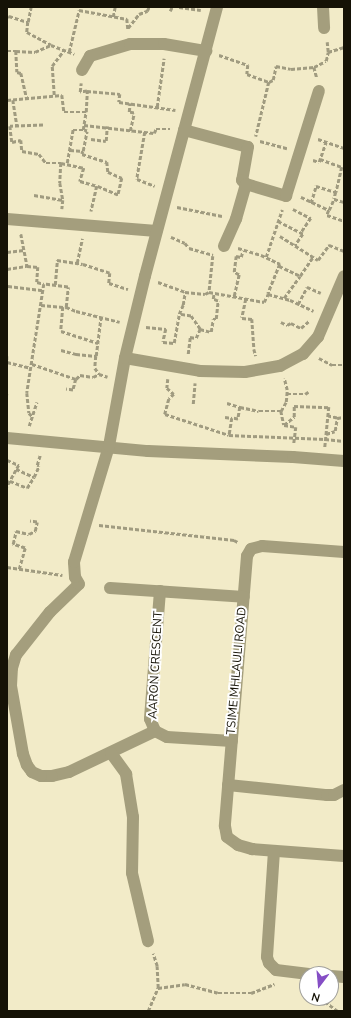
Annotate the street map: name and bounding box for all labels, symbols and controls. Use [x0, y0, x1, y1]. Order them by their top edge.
street label: TSIME MHLAULI ROAD [224, 607, 250, 735]
street label: AARON CRESCENT [146, 611, 166, 719]
north arrow [299, 966, 339, 1006]
text: N [310, 989, 322, 1005]

